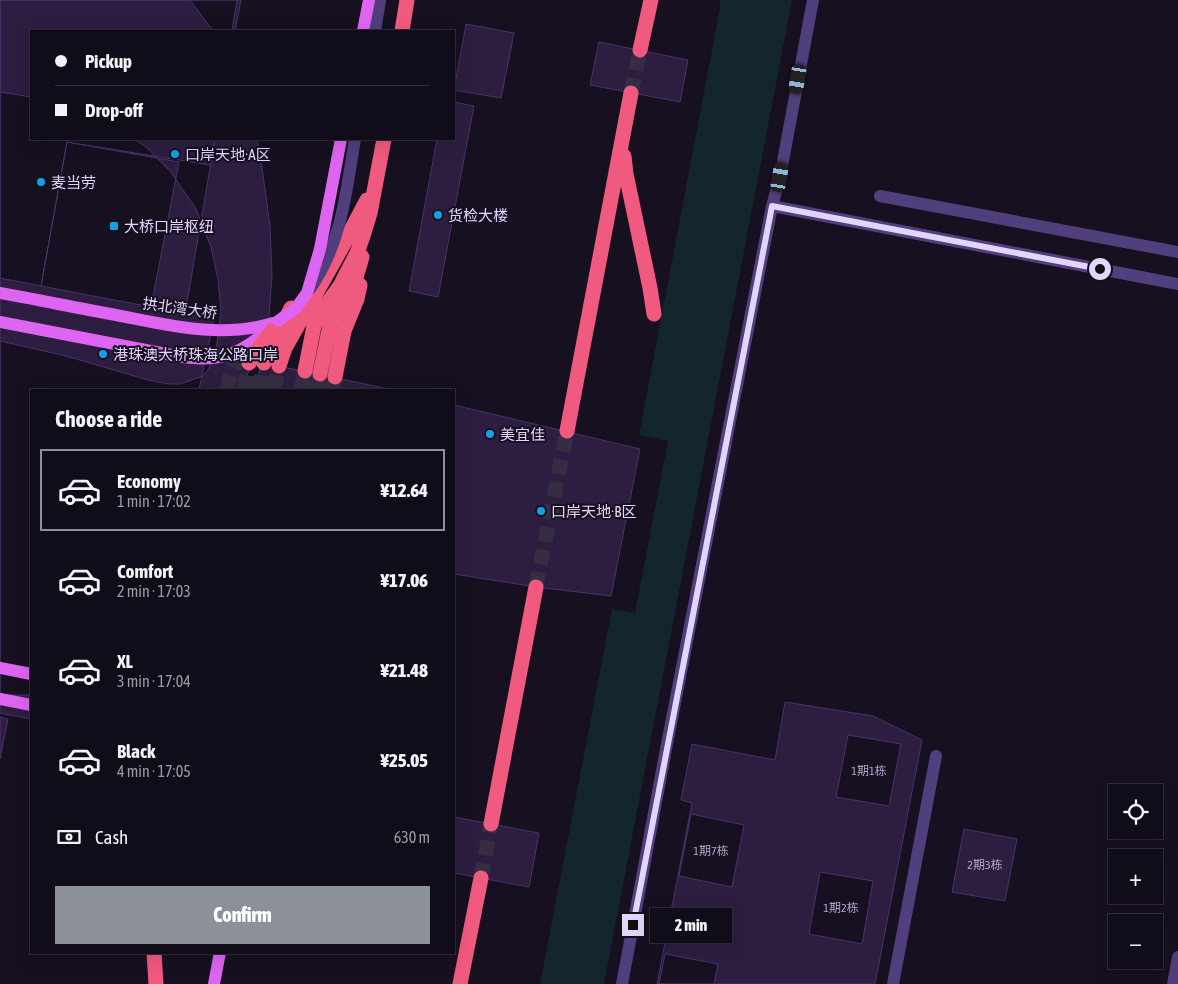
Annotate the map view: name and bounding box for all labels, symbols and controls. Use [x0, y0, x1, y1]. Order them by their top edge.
text: Pickup [85, 50, 132, 72]
car [788, 63, 807, 95]
text: Drop-off [85, 99, 143, 121]
place label: 口岸天地·A区 [185, 146, 271, 163]
marker: 口岸天地·A区 [169, 148, 181, 160]
car [770, 161, 789, 193]
place label: 麦当劳 [51, 174, 96, 191]
marker: 麦当劳 [35, 176, 47, 188]
place label: 货检大楼 [448, 207, 508, 224]
marker: 货检大楼 [432, 209, 444, 221]
place label: 大桥口岸枢纽 [124, 218, 214, 235]
marker: 大桥口岸枢纽 [108, 220, 120, 232]
route start [1089, 258, 1111, 280]
street label: 拱北湾大桥 [142, 294, 218, 322]
place label: 港珠澳大桥珠海公路口岸 [113, 346, 278, 363]
marker: 港珠澳大桥珠海公路口岸 [97, 348, 109, 360]
text: Choose a ride [55, 406, 162, 432]
place label: 美宜佳 [500, 426, 545, 443]
marker: 美宜佳 [484, 428, 496, 440]
icon: car [57, 468, 102, 513]
text: Economy [117, 470, 181, 492]
text: ¥12.64 [380, 479, 428, 501]
text: 1 min · 17:02 [117, 492, 191, 510]
place label: 口岸天地·B区 [551, 503, 636, 520]
marker: 口岸天地·B区 [535, 505, 547, 517]
icon: car [57, 558, 102, 603]
text: Comfort [117, 560, 173, 582]
text: ¥17.06 [380, 569, 428, 591]
text: 2 min · 17:03 [117, 582, 191, 600]
icon: car [57, 648, 102, 693]
text: XL [117, 650, 133, 672]
text: ¥21.48 [380, 659, 428, 681]
text: 3 min · 17:04 [117, 672, 191, 690]
icon: car [57, 738, 102, 783]
text: Black [117, 740, 155, 762]
text: ¥25.05 [380, 749, 428, 771]
text: 4 min · 17:05 [117, 762, 191, 780]
house number: 1期1栋 [851, 764, 887, 778]
map controls [1108, 784, 1163, 969]
button: locate [1108, 784, 1163, 839]
icon: cash [55, 823, 83, 851]
text: Cash [95, 826, 128, 848]
text: 630 m [394, 828, 430, 846]
house number: 1期7栋 [693, 844, 729, 858]
button: + [1108, 849, 1163, 904]
house number: 2期3栋 [967, 858, 1003, 872]
button: Confirm [55, 886, 430, 944]
house number: 1期2栋 [823, 901, 859, 915]
callout: 2 min [650, 908, 733, 942]
route end [622, 914, 644, 936]
button: − [1108, 914, 1163, 969]
text: 2 min [675, 916, 707, 934]

